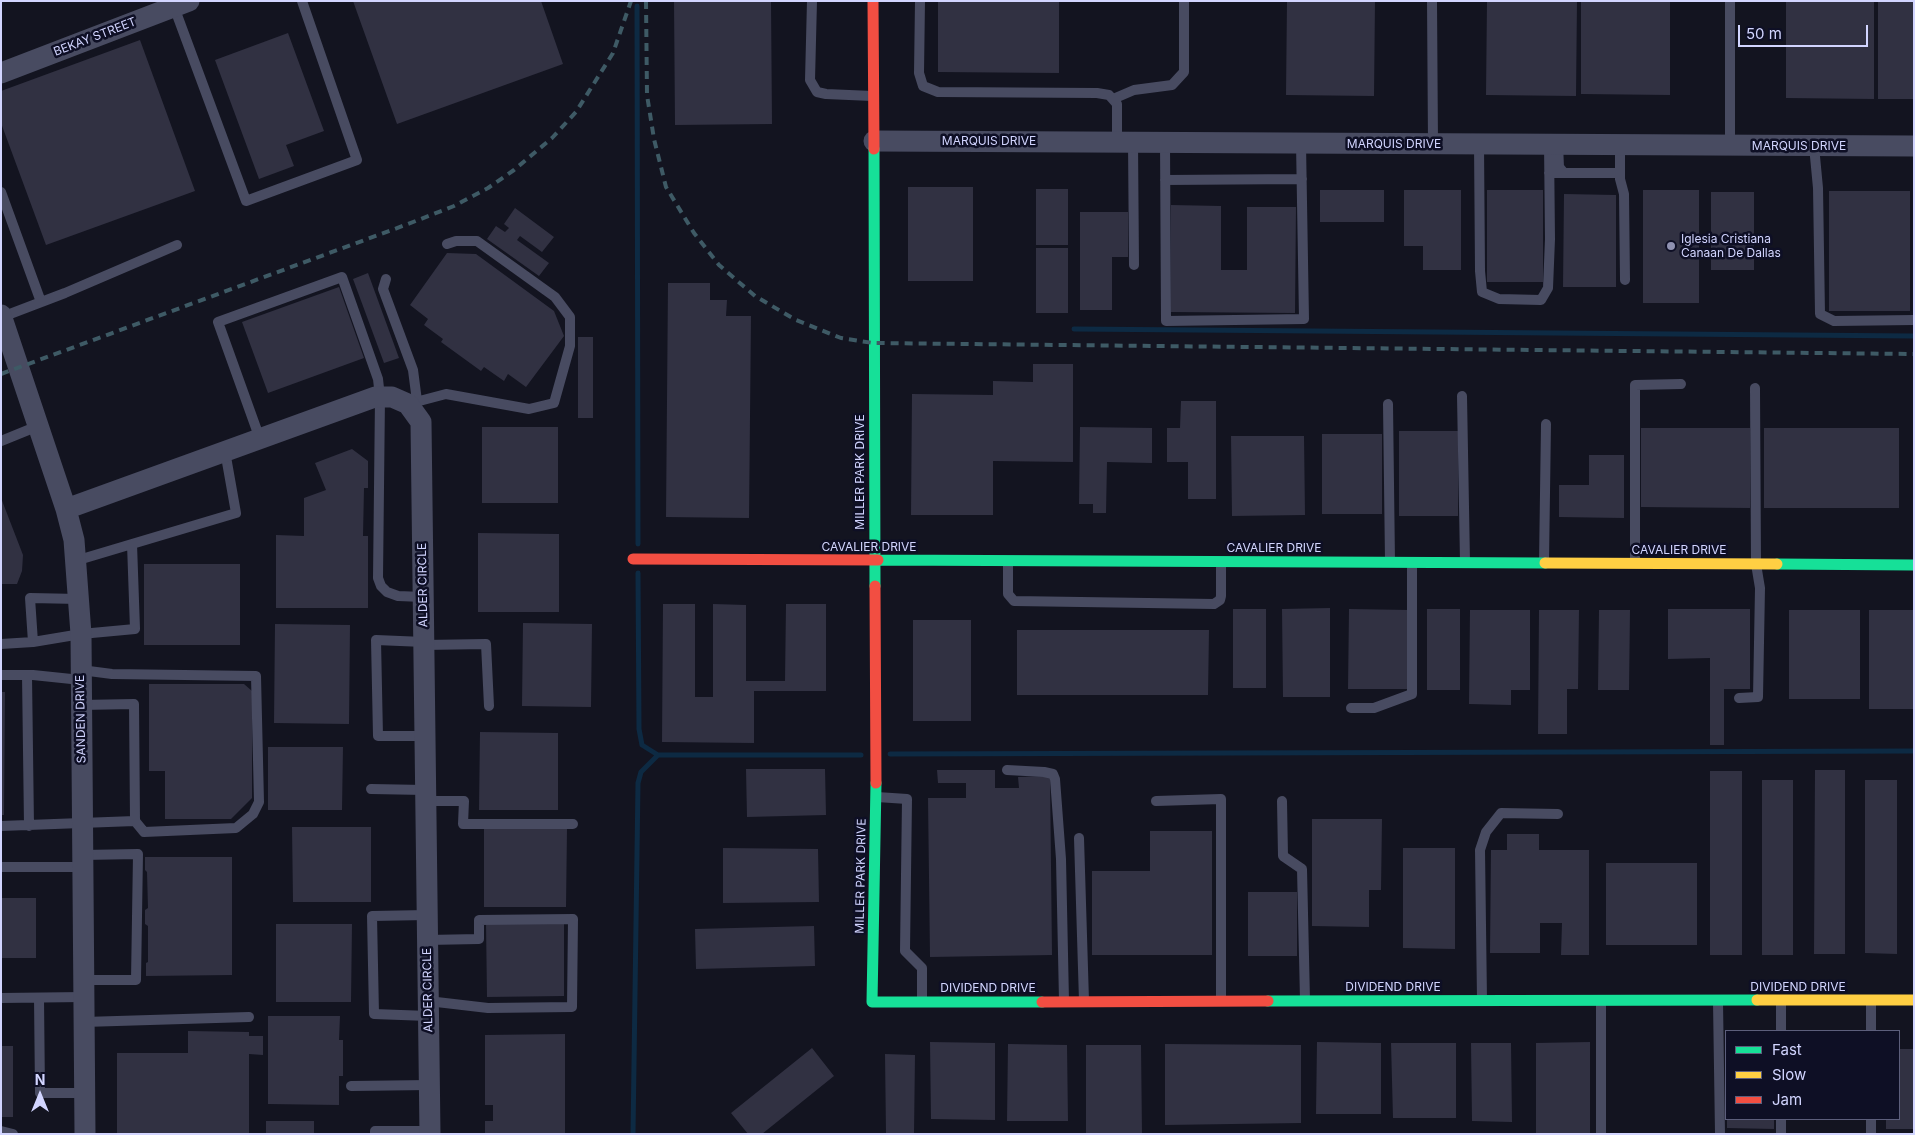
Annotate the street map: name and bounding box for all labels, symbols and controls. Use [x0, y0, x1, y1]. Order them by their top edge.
street label: BEKAY STREET [52, 15, 138, 59]
scale bar [1740, 15, 1870, 47]
text: 50 m [1746, 24, 1782, 43]
street label: MARQUIS DRIVE [942, 134, 1036, 148]
street label: MARQUIS DRIVE [1347, 137, 1441, 151]
street label: MARQUIS DRIVE [1752, 139, 1846, 153]
place label: Iglesia Cristiana Canaan De Dallas [1681, 232, 1781, 260]
marker: Iglesia Cristiana Canaan De Dallas [1665, 240, 1677, 252]
street label: MILLER PARK DRIVE [853, 414, 867, 530]
street label: CAVALIER DRIVE [821, 540, 917, 554]
street label: CAVALIER DRIVE [1226, 541, 1322, 555]
street label: ALDER CIRCLE [415, 543, 431, 627]
street label: CAVALIER DRIVE [1631, 543, 1727, 557]
street label: SANDEN DRIVE [73, 675, 89, 763]
street label: MILLER PARK DRIVE [853, 818, 869, 934]
street label: ALDER CIRCLE [420, 948, 436, 1032]
street label: DIVIDEND DRIVE [1345, 980, 1441, 994]
street label: DIVIDEND DRIVE [1750, 980, 1846, 994]
street label: DIVIDEND DRIVE [940, 981, 1036, 995]
legend [1725, 1030, 1900, 1120]
text: Fast [1772, 1040, 1802, 1059]
text: Slow [1772, 1065, 1806, 1084]
north arrow [15, 1070, 65, 1120]
text: N [35, 1071, 45, 1088]
text: Jam [1772, 1090, 1802, 1109]

